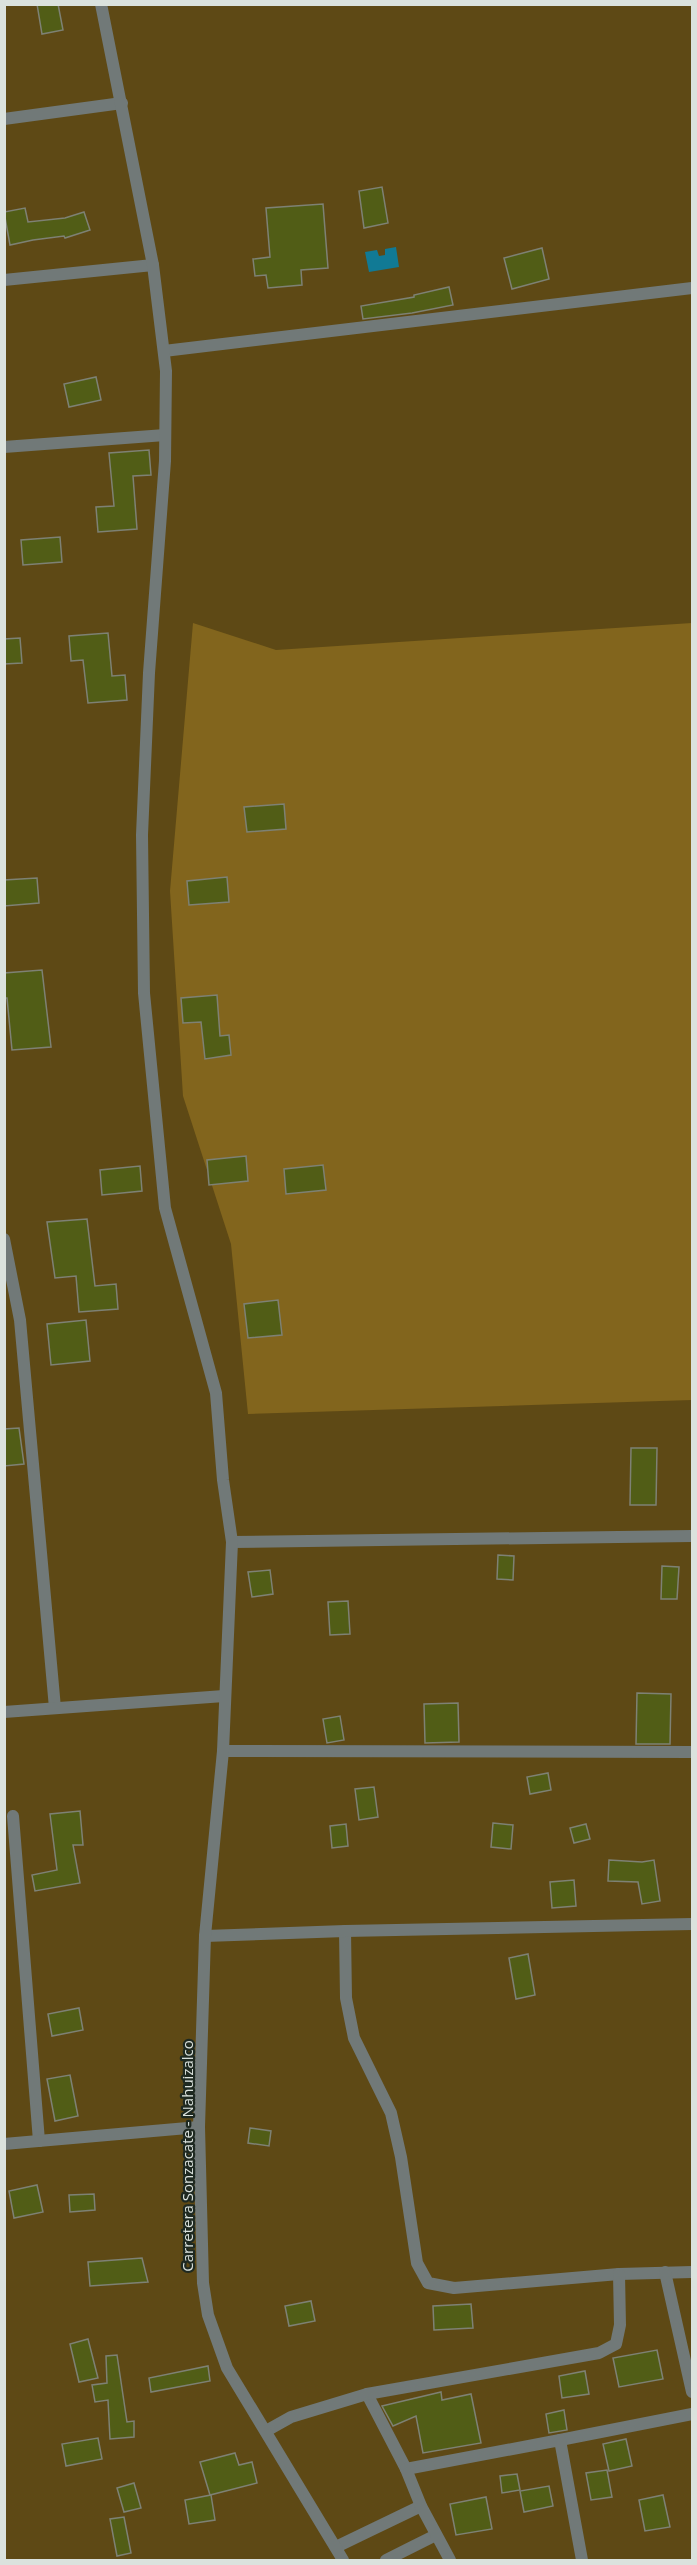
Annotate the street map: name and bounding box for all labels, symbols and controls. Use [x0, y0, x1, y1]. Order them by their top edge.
street label: Carretera Sonzacate - Nahuizalco [177, 2040, 197, 2272]

